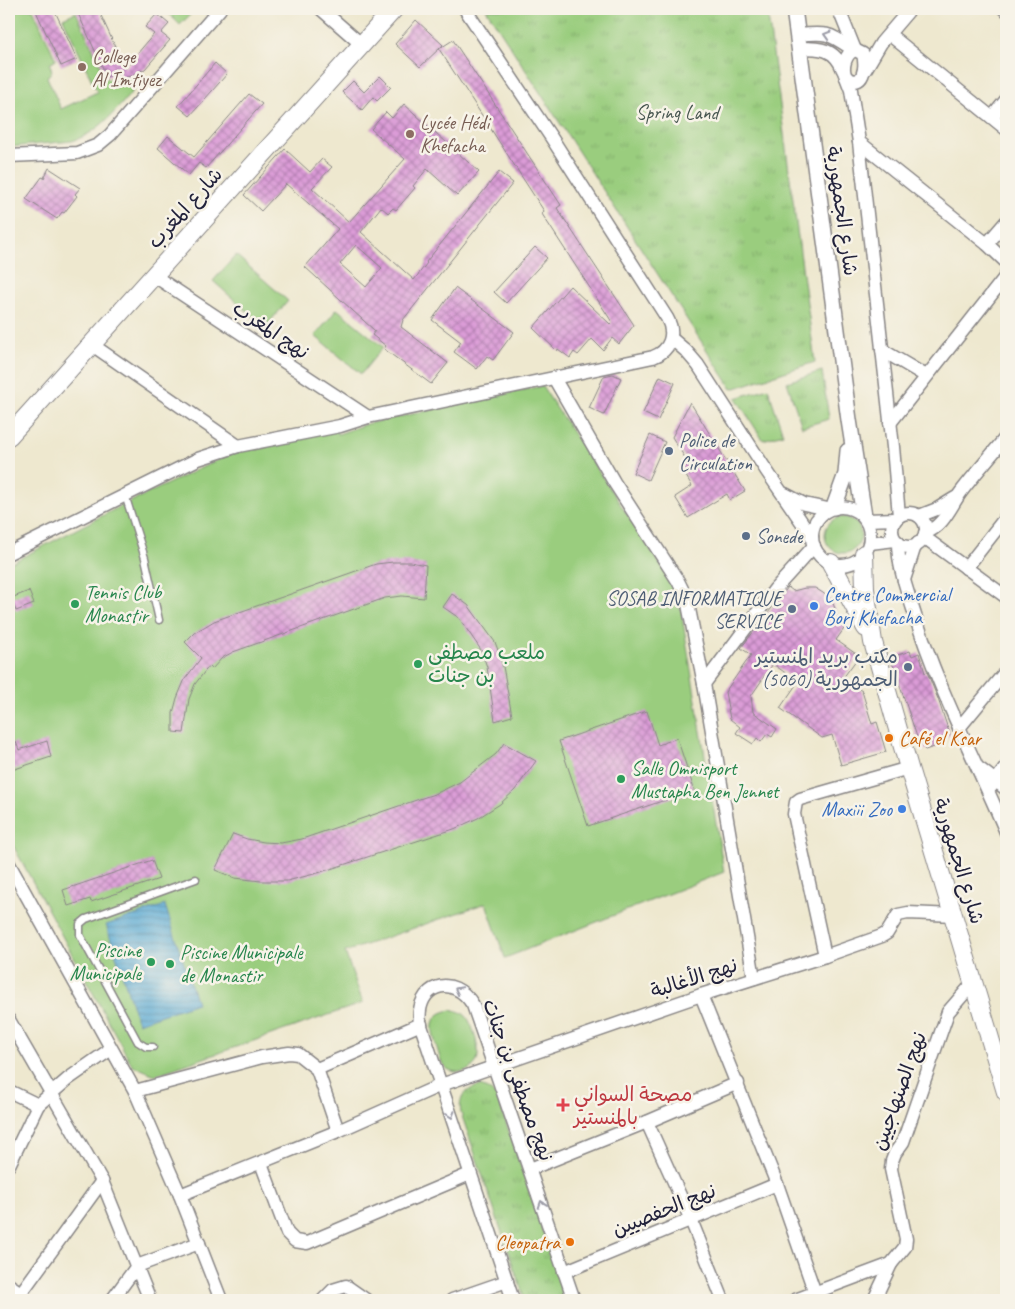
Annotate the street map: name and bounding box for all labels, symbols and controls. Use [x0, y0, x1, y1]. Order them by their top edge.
one-way arrow [824, 31, 832, 41]
place label: College Al Imtiyez [92, 44, 162, 92]
marker: College Al Imtiyez [76, 61, 88, 73]
park label: Spring Land [636, 100, 721, 125]
place label: Lycée Hédi Khefacha [420, 110, 491, 158]
marker: Lycée Hédi Khefacha [404, 128, 416, 140]
street label: شارع الجمهورية [820, 145, 863, 277]
street label: شارع المغرب [142, 162, 229, 254]
street label: نهج المغرب [227, 295, 314, 366]
place label: Police de Circulation [679, 428, 753, 476]
marker: Police de Circulation [663, 445, 675, 457]
place label: Sonede [756, 524, 804, 549]
marker: Sonede [740, 530, 752, 542]
place label: Tennis Club Monastir [85, 580, 163, 628]
place label: Centre Commercial Borj Khefacha [824, 582, 954, 630]
place label: SOSAB INFORMATIQUE SERVICE [606, 586, 785, 634]
marker: Tennis Club Monastir [69, 598, 81, 610]
marker: Centre Commercial Borj Khefacha [808, 600, 820, 612]
marker: SOSAB INFORMATIQUE SERVICE [786, 603, 798, 615]
place label: ملعب مصطفى بن جنات [428, 640, 545, 688]
place label: مكتب بريد المنستير الجمهورية (5060) [753, 644, 898, 693]
marker: ملعب مصطفى بن جنات [412, 658, 424, 670]
marker: مكتب بريد المنستير الجمهورية (5060) [902, 661, 914, 673]
place label: Café el Ksar [899, 726, 983, 751]
marker: Café el Ksar [883, 732, 895, 744]
place label: Salle Omnisport Mustapha Ben Jennet [631, 756, 781, 804]
marker: Salle Omnisport Mustapha Ben Jennet [615, 773, 627, 785]
street label: شارع الجمهورية [927, 795, 990, 927]
place label: Maxiii Zoo [821, 797, 893, 822]
marker: Maxiii Zoo [896, 803, 908, 815]
place label: Piscine Municipale [70, 938, 142, 986]
place label: Piscine Municipale de Monastir [180, 940, 304, 988]
street label: نهج الأغالبة [647, 951, 741, 1005]
marker: Piscine Municipale [145, 956, 157, 968]
marker: Piscine Municipale de Monastir [164, 958, 176, 970]
one-way arrow [455, 987, 464, 997]
street label: نهج مصطفى بن جنات [476, 995, 559, 1165]
street label: نهج الصنهاجيين [866, 1028, 933, 1154]
place label: مصحة السواني بالمنستير [572, 1082, 692, 1130]
marker: مصحة السواني بالمنستير [556, 1098, 570, 1112]
one-way arrow [445, 1110, 455, 1118]
street label: نهج الحفصيين [608, 1178, 720, 1243]
one-way arrow [538, 1201, 548, 1209]
place label: Cleopatra [495, 1230, 561, 1255]
marker: Cleopatra [564, 1236, 576, 1248]

